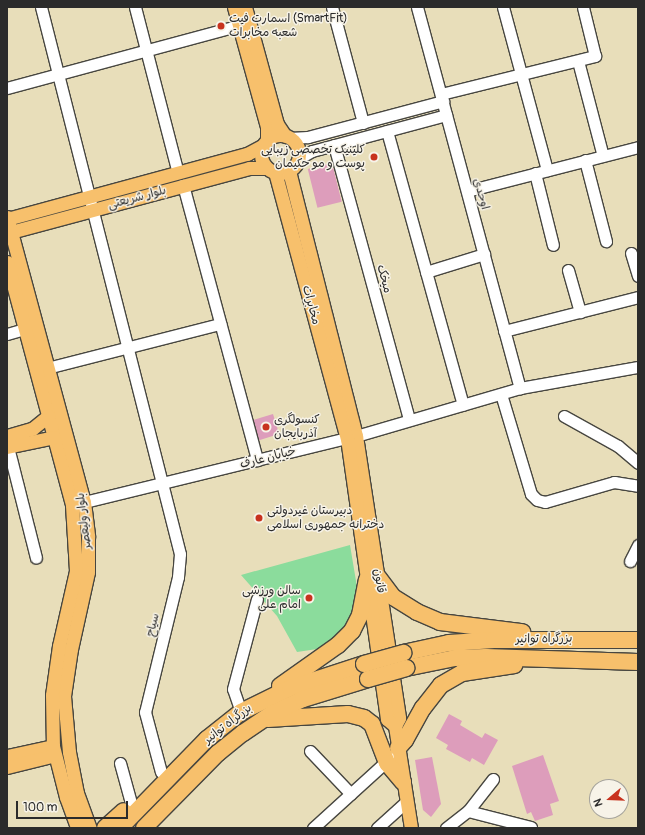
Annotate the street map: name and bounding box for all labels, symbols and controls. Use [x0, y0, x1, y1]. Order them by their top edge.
place label: اسمارت فیت (SmartFit) شعبه مخابرات [229, 12, 347, 40]
marker: اسمارت فیت (SmartFit) شعبه مخابرات [216, 21, 226, 31]
place label: کلینیک تخصصی زیبایی پوست و مو حکیمان [261, 143, 365, 171]
marker: کلینیک تخصصی زیبایی پوست و مو حکیمان [368, 151, 380, 163]
street label: اوحدی [470, 177, 492, 211]
street label: بلوار شریعتى [106, 183, 168, 213]
street label: میخک [373, 263, 395, 295]
street label: مخابرات [299, 284, 323, 326]
place label: کنسولگری آذربایجان [274, 413, 320, 441]
marker: کنسولگری آذربایجان [261, 422, 271, 432]
street label: خیابان عارف [238, 444, 298, 472]
street label: بلوار ولیعصر [73, 492, 95, 550]
place label: دبیرستان غیردولتی دخترانه جمهوری اسلامی [267, 504, 384, 532]
marker: دبیرستان غیردولتی دخترانه جمهوری اسلامی [254, 513, 264, 523]
street label: قانون [370, 568, 388, 594]
place label: سالن ورزشی امام علی [242, 584, 301, 612]
marker: سالن ورزشی امام علی [304, 593, 314, 603]
street label: سیاح [143, 612, 163, 638]
street label: بزرگراه توانیر [516, 631, 572, 647]
street label: بزرگراه توانیر [201, 701, 255, 747]
north arrow [589, 779, 629, 819]
scale bar [18, 793, 130, 819]
text: N [591, 797, 605, 808]
text: 100 m [23, 800, 57, 815]

